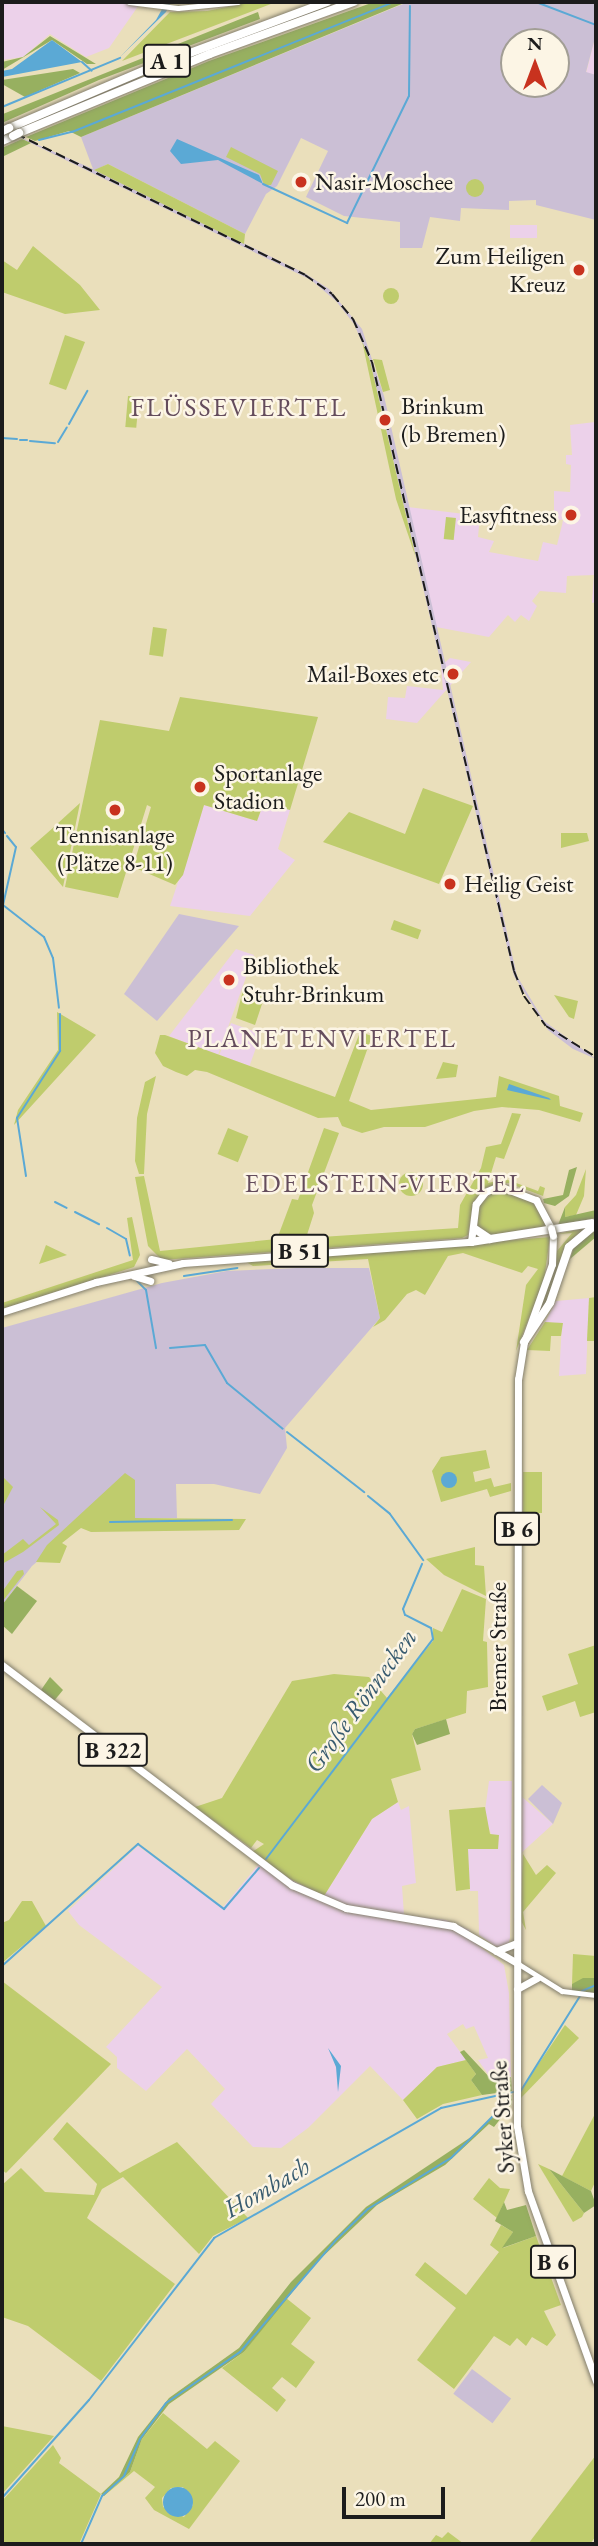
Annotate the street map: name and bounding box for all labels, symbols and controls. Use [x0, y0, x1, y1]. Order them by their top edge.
north arrow [500, 28, 570, 98]
text: N [527, 31, 543, 56]
road number: A 1 [142, 41, 192, 80]
place label: Nasir-Moschee [315, 168, 453, 196]
marker: Nasir-Moschee [293, 174, 309, 190]
place label: Zum Heiligen Kreuz [436, 242, 565, 298]
marker: Zum Heiligen Kreuz [571, 262, 587, 278]
district label: FLÜSSEVIERTEL [132, 392, 346, 424]
place label: Brinkum (b Bremen) [401, 392, 505, 448]
marker: Brinkum (b Bremen) [375, 410, 395, 430]
place label: Easyfitness [459, 501, 557, 529]
marker: Easyfitness [563, 507, 579, 523]
place label: Mail-Boxes etc [307, 660, 439, 688]
marker: Mail-Boxes etc [445, 666, 461, 682]
place label: Sportanlage Stadion [214, 759, 322, 815]
marker: Sportanlage Stadion [192, 779, 208, 795]
marker: Tennisanlage (Plätze 8-11) [107, 802, 123, 818]
place label: Tennisanlage (Plätze 8-11) [55, 821, 175, 877]
place label: Heilig Geist [464, 870, 574, 898]
marker: Heilig Geist [442, 876, 458, 892]
place label: Bibliothek Stuhr-Brinkum [243, 952, 385, 1008]
marker: Bibliothek Stuhr-Brinkum [221, 972, 237, 988]
district label: PLANETENVIERTEL [189, 1023, 455, 1055]
district label: EDELSTEIN-VIERTEL [247, 1168, 523, 1200]
road number: B 51 [270, 1232, 330, 1270]
road number: B 6 [492, 1510, 542, 1548]
street label: Bremer Straße [484, 1582, 512, 1712]
water label: Große Rönnecken [298, 1623, 424, 1779]
road number: B 322 [76, 1730, 150, 1770]
street label: Syker Straße [484, 2060, 520, 2174]
water label: Hombach [218, 2151, 316, 2225]
road number: B 6 [528, 2242, 578, 2282]
scale bar [346, 2472, 449, 2516]
text: 200 m [355, 2485, 406, 2512]

